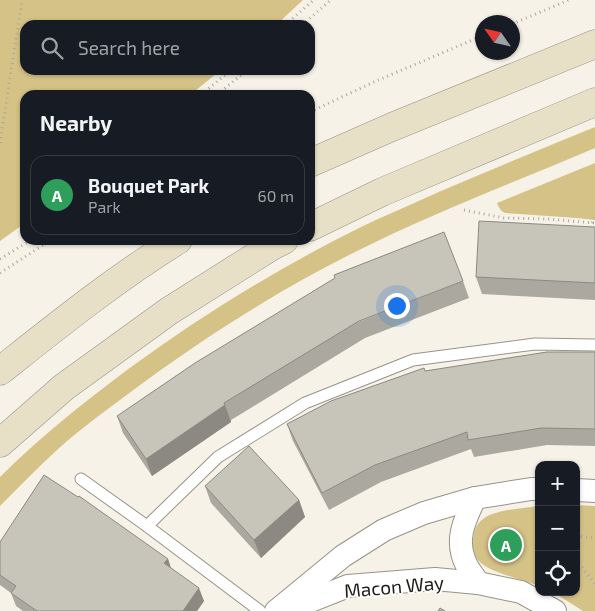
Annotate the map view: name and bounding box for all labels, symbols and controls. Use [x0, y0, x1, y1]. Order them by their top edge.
north arrow [475, 15, 520, 60]
search box [20, 20, 315, 75]
icon: search [38, 34, 66, 62]
text: Search here [78, 36, 180, 59]
text: Nearby [40, 110, 112, 135]
text: Bouquet Park [88, 174, 209, 197]
text: A [52, 186, 62, 205]
text: 60 m [258, 186, 294, 205]
text: Park [88, 197, 121, 216]
your location [384, 293, 410, 319]
map controls [535, 461, 580, 596]
button: + [535, 461, 580, 506]
button: − [535, 506, 580, 551]
pin: A [490, 526, 522, 564]
button: locate [535, 551, 580, 596]
street label: Macon Way [343, 570, 445, 602]

